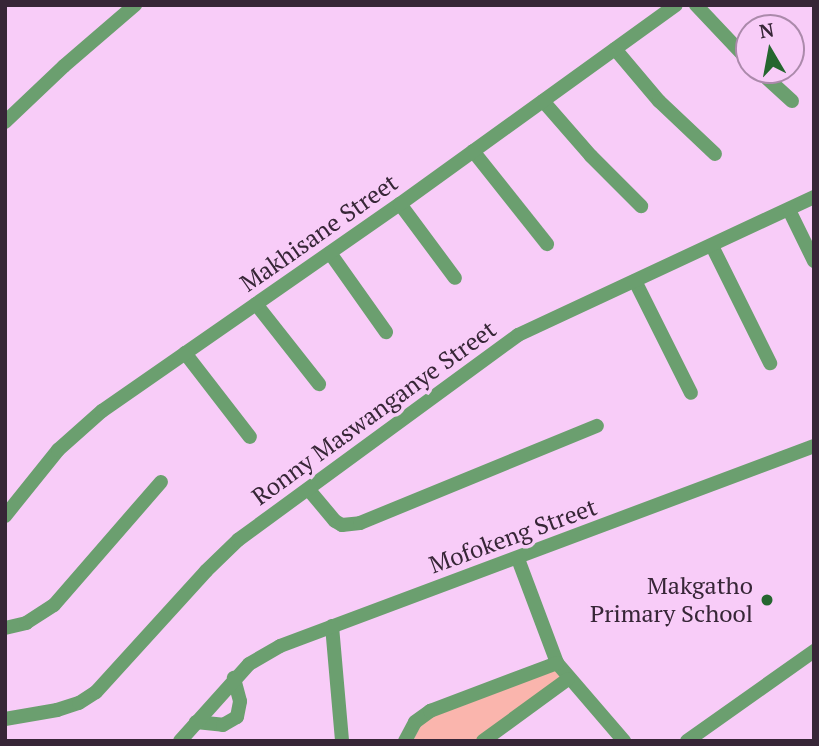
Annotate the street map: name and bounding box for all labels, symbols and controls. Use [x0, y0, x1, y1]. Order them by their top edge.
north arrow [735, 14, 805, 84]
text: N [757, 16, 776, 43]
street label: Makhisane Street [235, 168, 403, 298]
street label: Ronny Maswanganye Street [246, 315, 502, 511]
street label: Mofokeng Street [425, 492, 601, 580]
place label: Makgatho Primary School [590, 572, 753, 628]
marker: Makgatho Primary School [759, 592, 775, 608]

